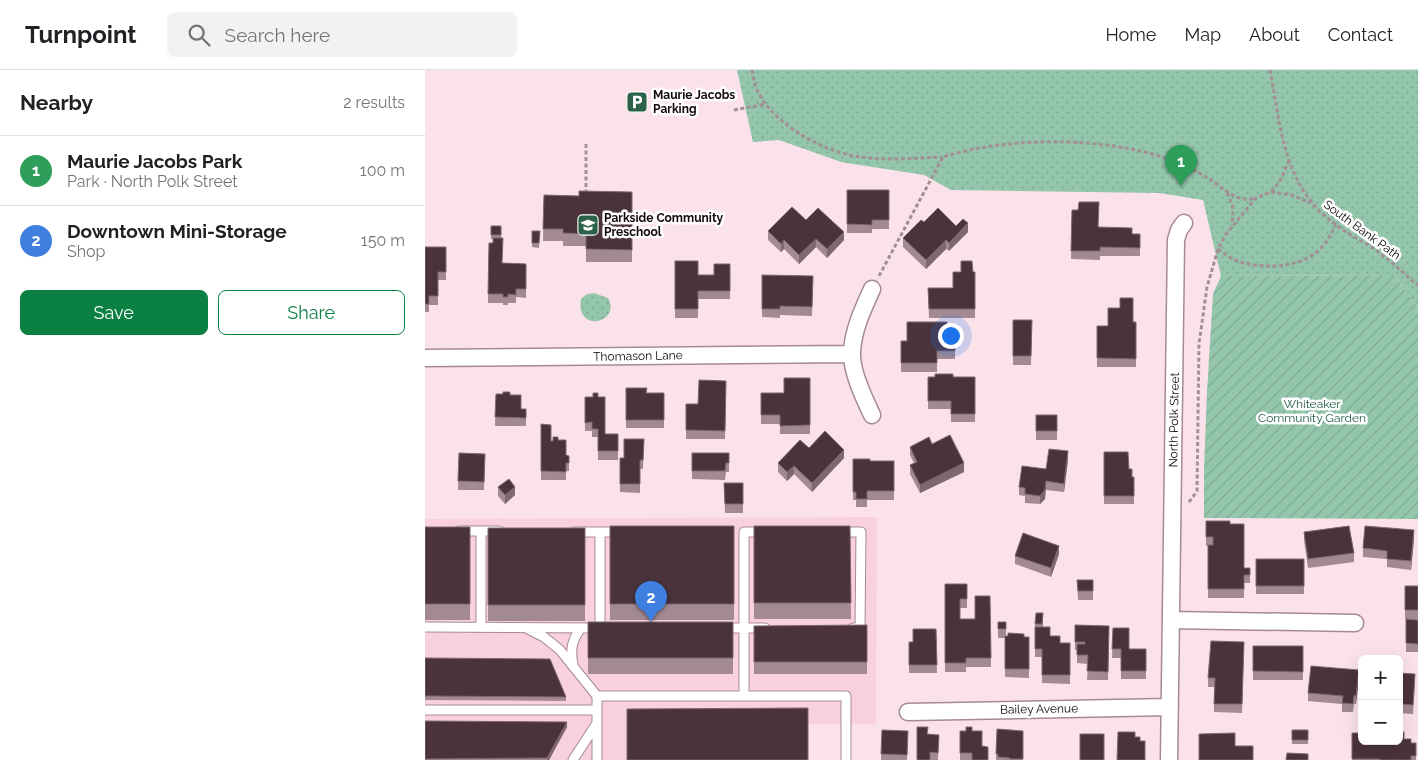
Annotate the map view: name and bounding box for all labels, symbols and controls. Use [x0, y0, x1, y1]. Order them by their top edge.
search box [167, 12, 517, 57]
text: Turnpoint [25, 20, 137, 49]
icon: search [185, 21, 213, 49]
text: Search here [225, 24, 330, 46]
text: Home [1105, 24, 1156, 45]
text: Map [1184, 24, 1221, 45]
text: About [1249, 24, 1300, 45]
text: Contact [1328, 24, 1393, 45]
place label: Maurie Jacobs Parking [653, 88, 735, 116]
text: Nearby [20, 90, 93, 115]
parking icon: Maurie Jacobs Parking [625, 90, 649, 114]
text: 2 results [343, 93, 405, 112]
pin: 1 [1165, 145, 1197, 186]
text: Maurie Jacobs Park [67, 150, 242, 172]
text: 1 [32, 161, 40, 180]
text: 100 m [360, 161, 405, 180]
text: Park · North Polk Street [67, 172, 238, 191]
street label: South Bank Path [1321, 197, 1403, 263]
place label: Parkside Community Preschool [604, 211, 724, 239]
school or university icon: Parkside Community Preschool [576, 213, 600, 237]
text: Downtown Mini-Storage [67, 220, 287, 242]
text: 2 [31, 231, 41, 250]
text: 150 m [361, 231, 405, 250]
text: Shop [67, 242, 105, 261]
button: Save [20, 290, 208, 335]
button: Share [218, 290, 405, 335]
your location [938, 323, 964, 349]
street label: Thomason Lane [593, 348, 683, 364]
street label: North Polk Street [1166, 372, 1182, 468]
park label: Whiteaker Community Garden [1258, 397, 1366, 425]
pin: 2 [635, 581, 667, 622]
map controls [1358, 655, 1403, 745]
button: + [1358, 655, 1403, 700]
button: − [1358, 700, 1403, 745]
street label: Bailey Avenue [1000, 701, 1078, 717]

